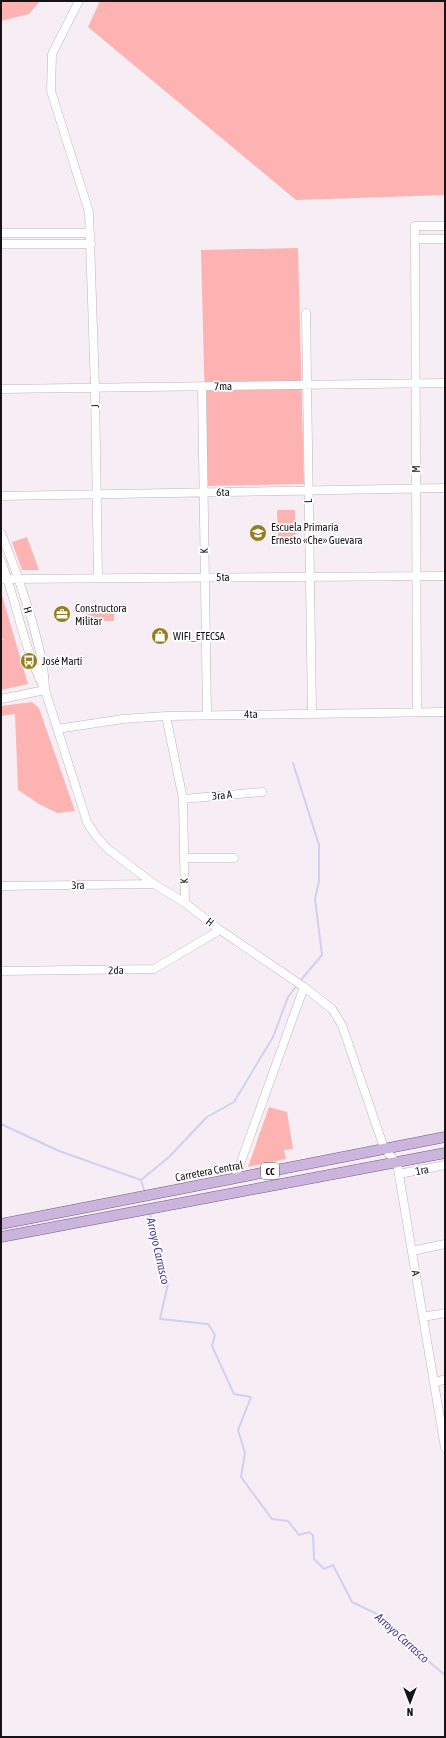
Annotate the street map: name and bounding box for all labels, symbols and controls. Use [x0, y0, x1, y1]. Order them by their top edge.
street label: 7ma [214, 380, 232, 392]
street label: J [89, 404, 101, 408]
street label: M [410, 465, 422, 473]
street label: 6ta [216, 486, 230, 498]
street label: L [302, 498, 314, 503]
place label: Escuela Primaria Ernesto «Che» Guevara [271, 521, 363, 546]
school or university icon: Escuela Primaria Ernesto «Che» Guevara [248, 523, 268, 543]
street label: K [198, 548, 210, 554]
street label: 5ta [216, 571, 230, 583]
place label: Constructora Militar [75, 602, 127, 627]
office icon: Constructora Militar [52, 604, 72, 624]
street label: H [21, 605, 35, 615]
shop icon: WIFI_ETECSA [150, 626, 170, 646]
place label: WIFI_ETECSA [173, 630, 225, 642]
bus stop icon: José Martí [19, 651, 39, 671]
place label: José Martí [42, 655, 83, 667]
street label: 4ta [244, 708, 258, 720]
street label: 3ra A [211, 788, 233, 802]
street label: K [178, 878, 190, 884]
street label: 3ra [71, 879, 85, 891]
street label: H [204, 915, 216, 929]
street label: 2da [108, 964, 124, 976]
street label: Carretera Central [174, 1159, 244, 1183]
road number: CC [261, 1163, 279, 1179]
street label: 1ra [414, 1163, 430, 1177]
water label: Arroyo Carrasco [143, 1215, 173, 1286]
street label: A [410, 1269, 422, 1277]
water label: Arroyo Carrasco [371, 1609, 432, 1666]
north arrow [390, 1682, 430, 1722]
text: N [407, 1706, 413, 1718]

